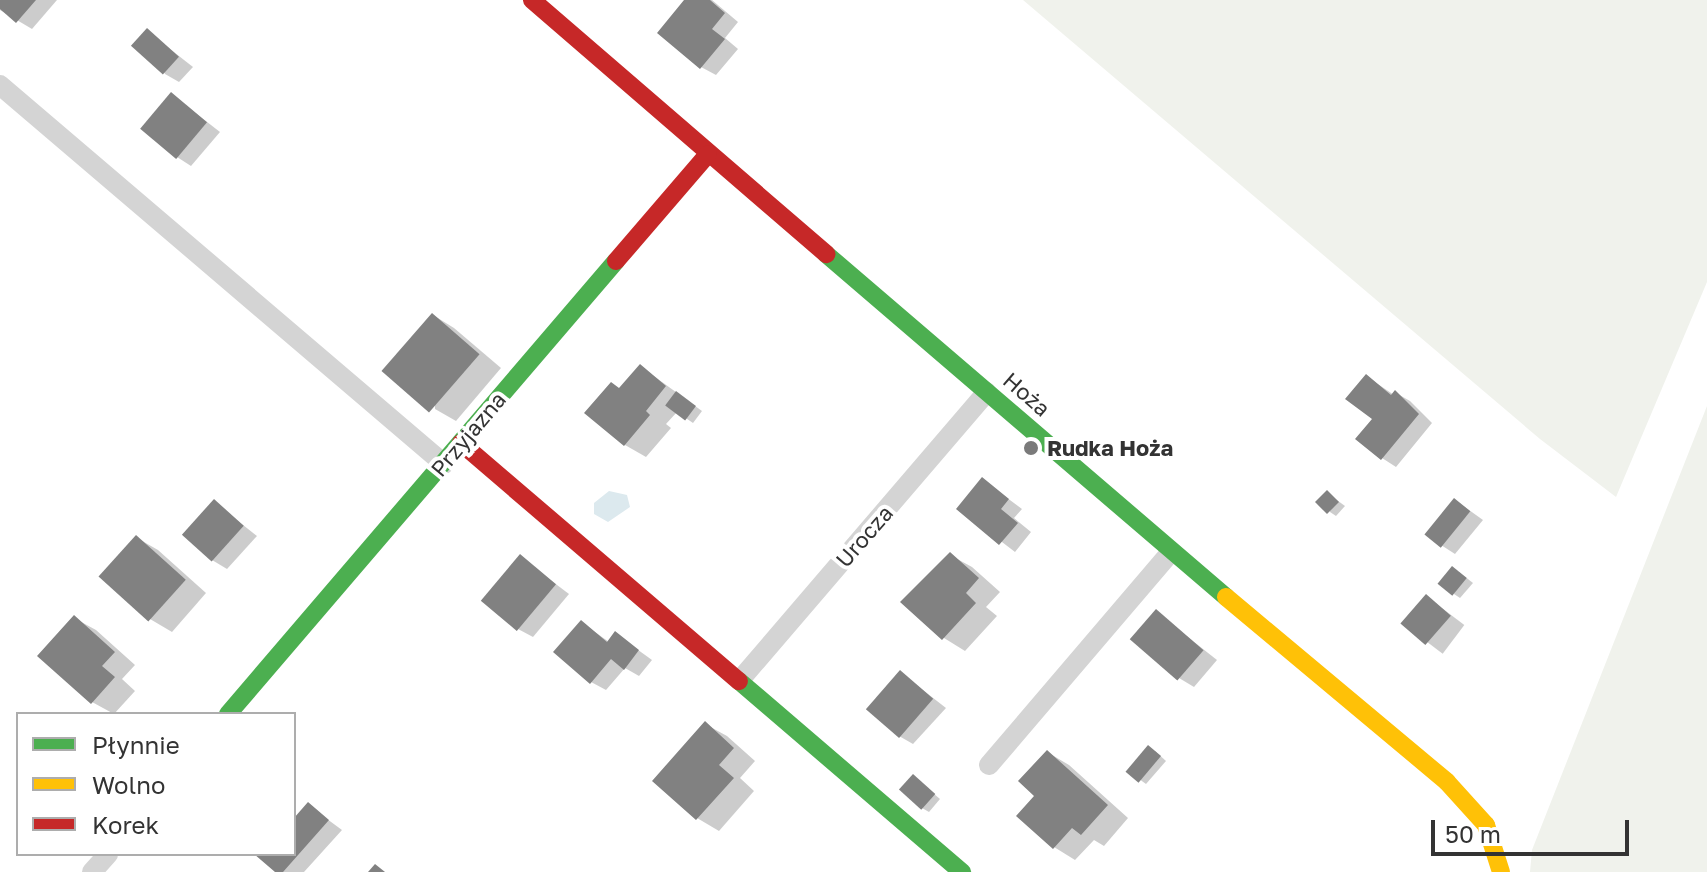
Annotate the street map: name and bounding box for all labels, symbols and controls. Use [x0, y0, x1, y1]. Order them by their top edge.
street label: Hoża [998, 366, 1056, 422]
street label: Przyjazna [425, 386, 511, 482]
place label: Rudka Hoża [1047, 435, 1173, 461]
marker: Rudka Hoża [1022, 439, 1040, 457]
street label: Urocza [830, 500, 898, 572]
legend [16, 712, 296, 856]
text: Płynnie [92, 730, 180, 759]
text: Wolno [92, 770, 165, 799]
scale bar [1435, 804, 1633, 854]
text: Korek [92, 810, 159, 839]
text: 50 m [1445, 819, 1501, 848]

